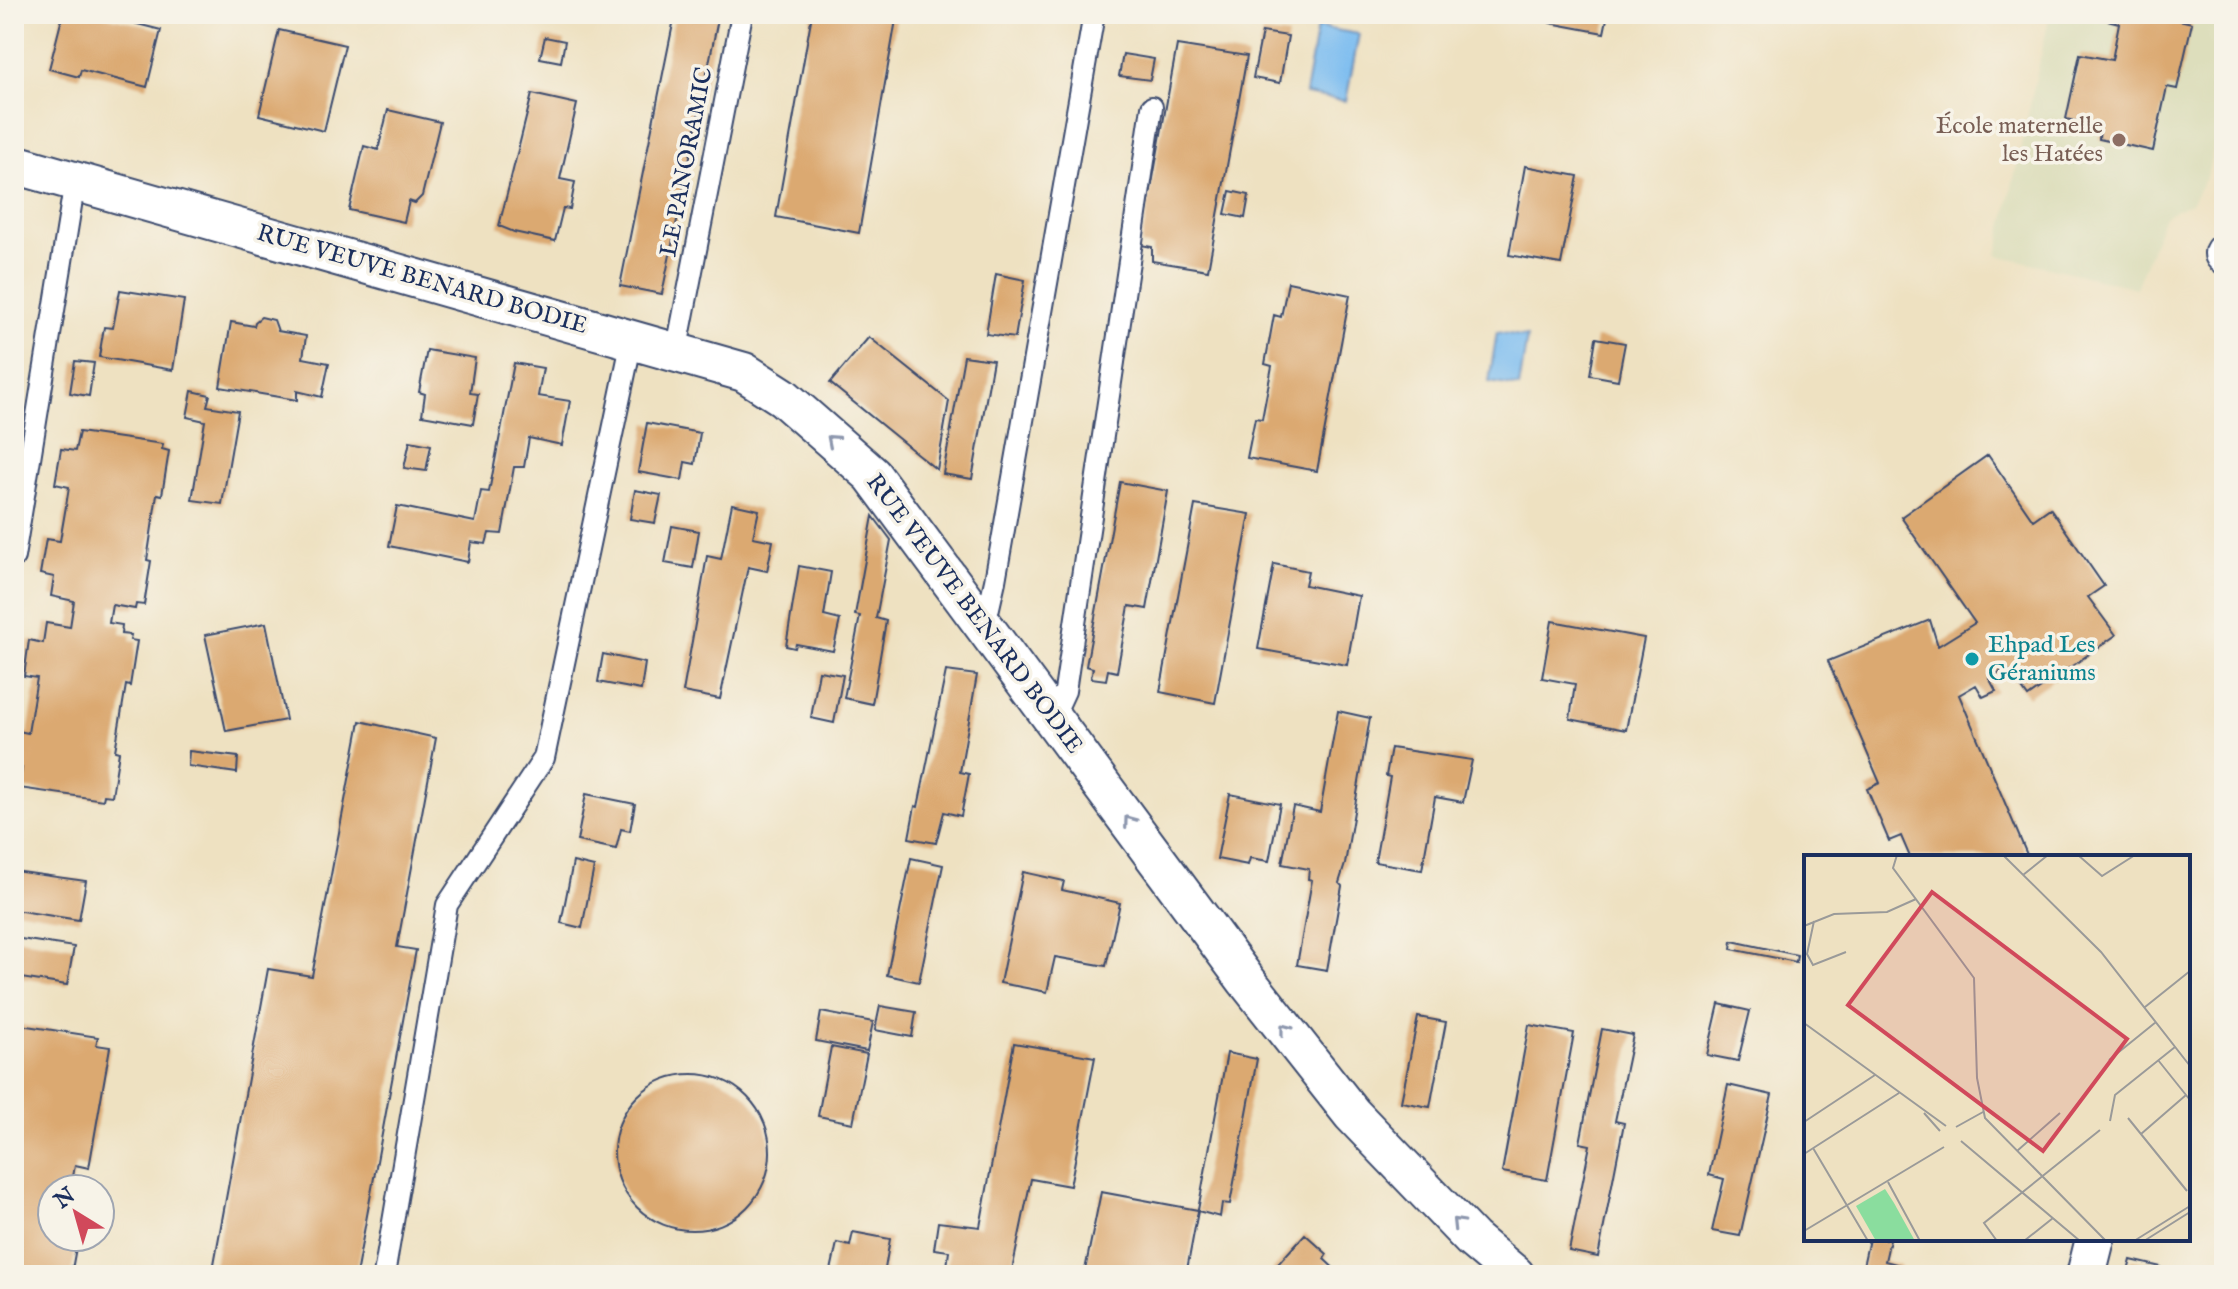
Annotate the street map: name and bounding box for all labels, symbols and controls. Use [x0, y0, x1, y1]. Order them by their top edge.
street label: LE PANORAMIC [653, 64, 721, 260]
place label: École maternelle les Hatées [1936, 111, 2103, 170]
marker: École maternelle les Hatées [2110, 131, 2128, 149]
street label: RUE VEUVE BENARD BODIE [253, 218, 591, 342]
one-way arrow [826, 435, 841, 450]
street label: RUE VEUVE BENARD BODIE [859, 468, 1089, 760]
place label: Ehpad Les Géraniums [1988, 630, 2096, 689]
marker: Ehpad Les Géraniums [1963, 650, 1981, 668]
one-way arrow [1124, 815, 1139, 829]
inset map [1804, 855, 2190, 1241]
one-way arrow [1280, 1024, 1295, 1038]
north arrow [36, 1173, 116, 1253]
text: N [48, 1182, 81, 1216]
one-way arrow [1452, 1218, 1466, 1232]

